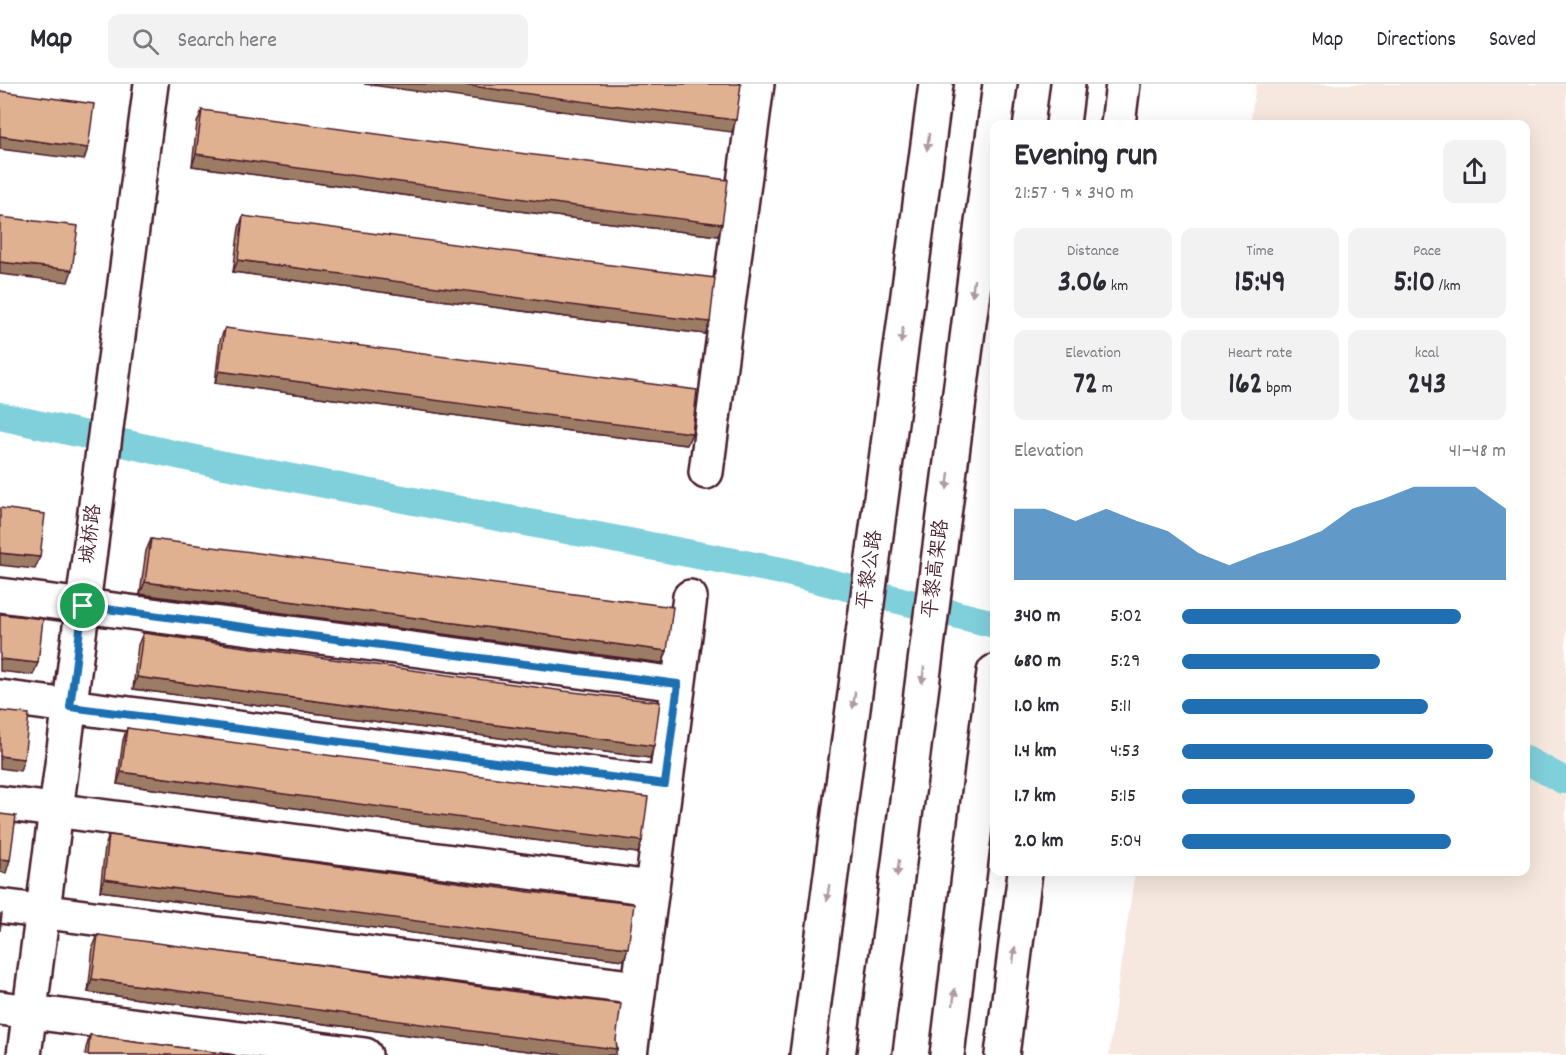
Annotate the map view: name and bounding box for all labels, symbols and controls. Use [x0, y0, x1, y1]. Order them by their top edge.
search box [108, 14, 528, 68]
text: Map [30, 21, 72, 61]
icon: search [129, 25, 162, 58]
text: Search here [177, 26, 277, 57]
text: Map [1312, 26, 1343, 56]
text: Directions [1376, 26, 1456, 56]
text: Saved [1489, 26, 1536, 56]
one-way arrow [923, 133, 933, 152]
text: Evening run [1014, 134, 1158, 181]
button: share [1443, 140, 1506, 203]
text: 21:57 · 9 × 340 m [1014, 180, 1134, 208]
text: Distance [1067, 240, 1119, 263]
text: Time [1246, 240, 1274, 263]
text: Pace [1413, 240, 1441, 263]
text: 3.06 [1058, 263, 1107, 306]
text: 15:49 [1234, 263, 1286, 306]
text: 5:10 [1393, 263, 1435, 306]
text: km [1107, 275, 1128, 298]
text: /km [1435, 275, 1461, 298]
one-way arrow [969, 278, 978, 297]
one-way arrow [898, 326, 907, 345]
text: Elevation [1065, 342, 1121, 365]
text: Heart rate [1228, 342, 1292, 365]
text: kcal [1415, 342, 1439, 365]
text: 72 [1073, 365, 1098, 408]
text: 162 [1228, 365, 1263, 408]
text: 243 [1408, 365, 1446, 408]
text: m [1098, 377, 1113, 400]
text: bpm [1263, 377, 1292, 400]
text: Elevation [1014, 438, 1084, 466]
text: 41–48 m [1449, 438, 1506, 466]
one-way arrow [944, 472, 953, 491]
street label: 城桥路 [74, 502, 110, 565]
street label: 平黎高架路 [917, 517, 957, 620]
street label: 平黎公路 [852, 527, 891, 612]
pin [57, 580, 108, 631]
icon: arrive [66, 589, 99, 622]
text: 340 m [1014, 603, 1060, 631]
text: 5:02 [1110, 603, 1142, 631]
text: 680 m [1014, 648, 1061, 676]
text: 5:29 [1110, 648, 1140, 676]
one-way arrow [919, 665, 928, 684]
one-way arrow [849, 690, 858, 709]
text: 1.0 km [1014, 693, 1059, 721]
text: 5:11 [1110, 693, 1131, 721]
text: 1.4 km [1014, 738, 1057, 766]
text: 4:53 [1110, 738, 1140, 766]
text: 1.7 km [1014, 783, 1056, 811]
text: 5:15 [1110, 783, 1136, 811]
text: 2.0 km [1014, 828, 1063, 856]
text: 5:04 [1110, 828, 1142, 856]
one-way arrow [894, 859, 903, 878]
one-way arrow [824, 884, 833, 903]
one-way arrow [1010, 946, 1019, 965]
one-way arrow [949, 987, 959, 1006]

